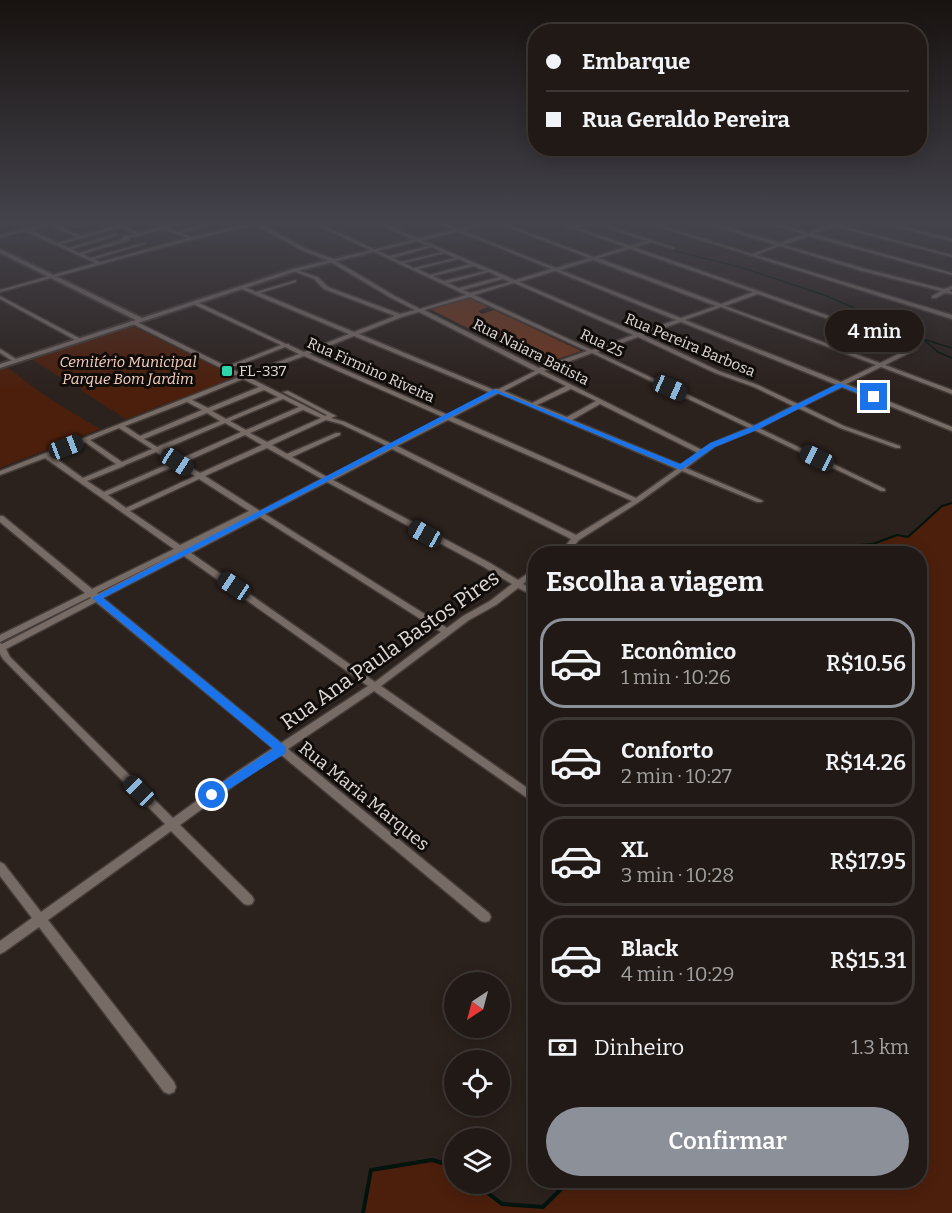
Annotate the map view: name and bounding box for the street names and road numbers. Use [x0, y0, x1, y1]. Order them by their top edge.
street label: Rua Pereira Barbosa [622, 309, 758, 381]
street label: Rua Naiara Batista [470, 315, 592, 389]
street label: Rua 25 [577, 325, 627, 361]
street label: Rua Firmino Riveira [304, 334, 438, 406]
street label: Rua Ana Paula Bastos Pires [276, 565, 504, 735]
street label: Rua Maria Marques [294, 737, 434, 855]

